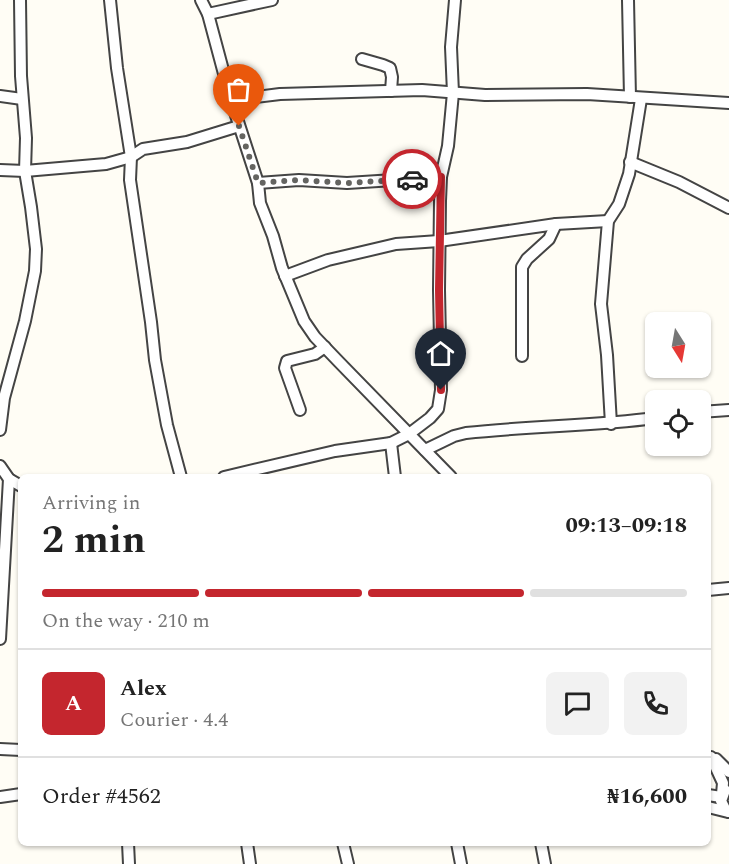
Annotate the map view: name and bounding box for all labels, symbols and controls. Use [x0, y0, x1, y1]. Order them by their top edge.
pin [213, 64, 264, 126]
icon: bag [222, 73, 255, 106]
courier [382, 149, 442, 209]
icon: car [396, 163, 429, 196]
north arrow [645, 312, 711, 378]
map controls [645, 312, 711, 456]
pin [415, 328, 466, 390]
icon: home [424, 337, 457, 370]
button: locate [645, 390, 711, 456]
text: Arriving in [42, 488, 140, 518]
text: 09:13–09:18 [565, 509, 687, 542]
text: 2 min [42, 511, 146, 570]
text: On the way · 210 m [42, 606, 210, 636]
text: Alex [120, 672, 167, 705]
button: chat [546, 672, 609, 735]
button: phone [624, 672, 687, 735]
text: A [65, 687, 82, 720]
text: Courier · 4.4 [120, 705, 228, 735]
text: Order #4562 [42, 780, 161, 813]
text: ₦16,600 [607, 780, 687, 813]

